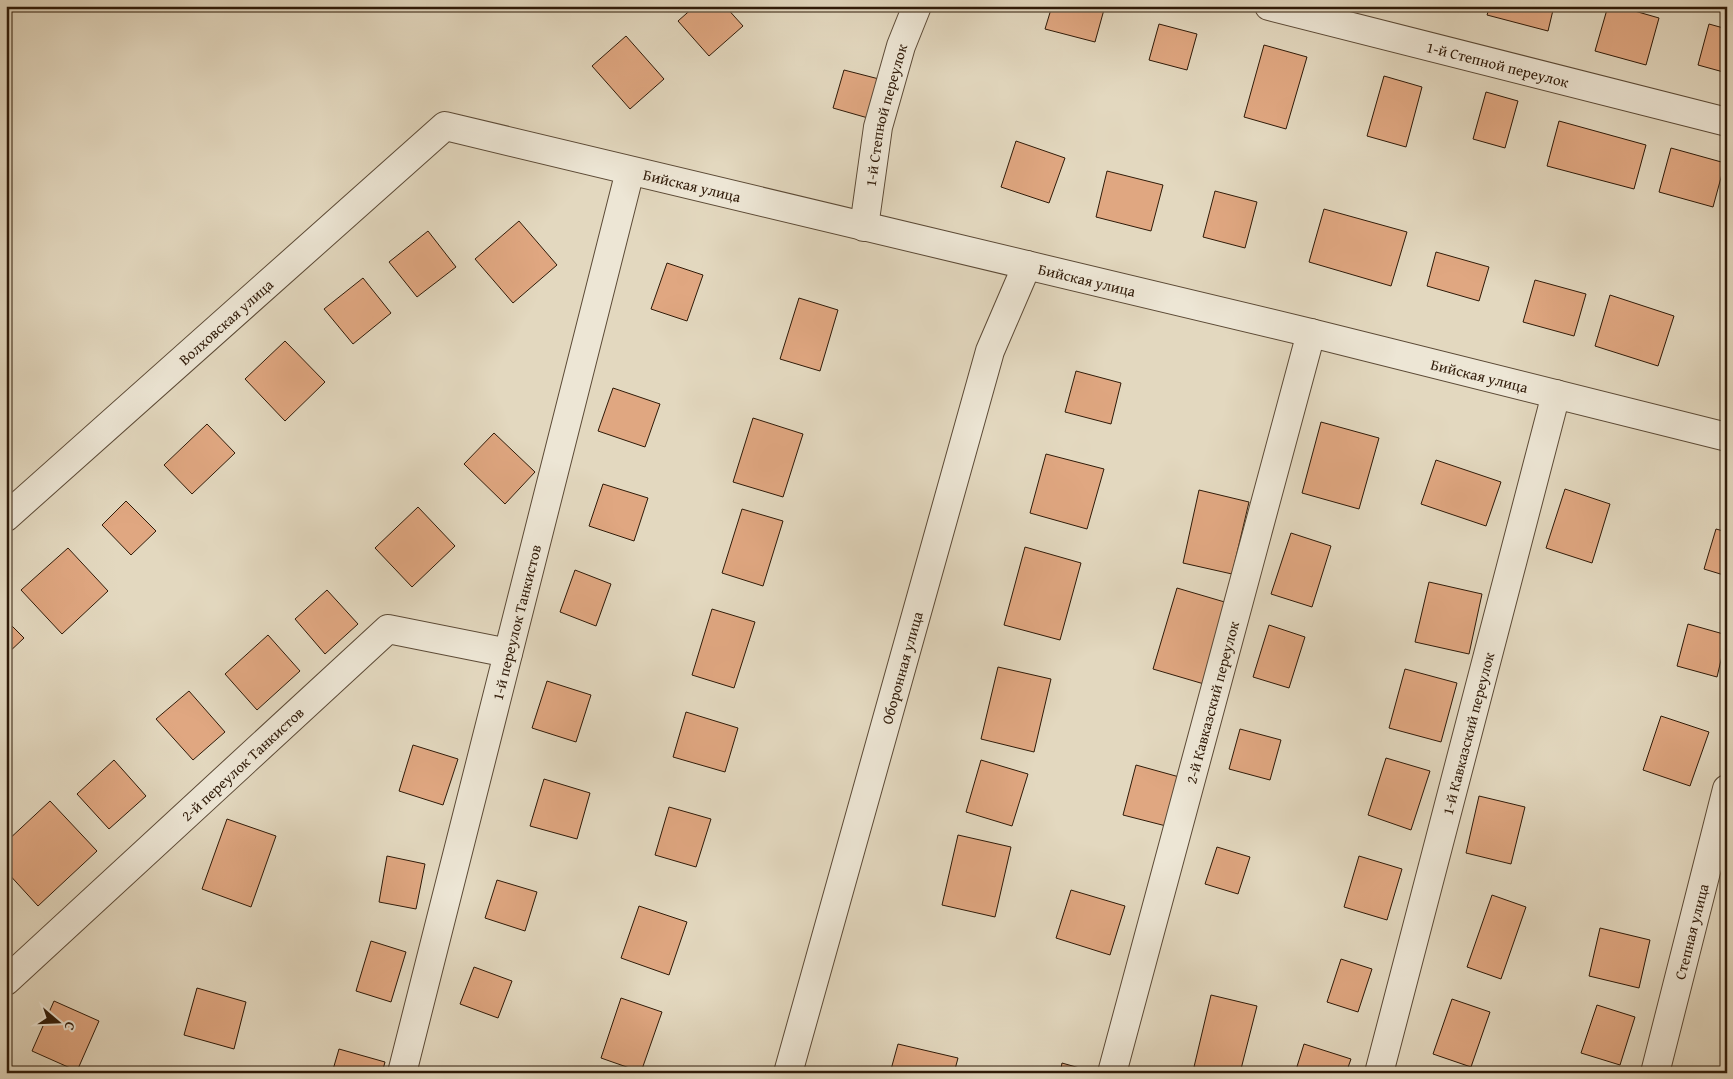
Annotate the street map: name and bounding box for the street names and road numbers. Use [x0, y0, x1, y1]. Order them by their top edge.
street label: 1-й Степной переулок [1424, 36, 1571, 92]
street label: 1-й Степной переулок [859, 41, 912, 188]
street label: Бийская улица [641, 163, 744, 207]
street label: Бийская улица [1036, 258, 1139, 301]
street label: Волховская улица [174, 273, 278, 369]
street label: Бийская улица [1429, 353, 1531, 398]
street label: 1-й переулок Танкистов [486, 542, 546, 702]
street label: Оборонная улица [876, 608, 927, 726]
street label: 2-й Кавказский переулок [1180, 618, 1244, 786]
street label: 1-й Кавказский переулок [1436, 649, 1499, 817]
street label: 2-й переулок Танкистов [176, 702, 308, 825]
street label: Степная улица [1669, 880, 1713, 982]

